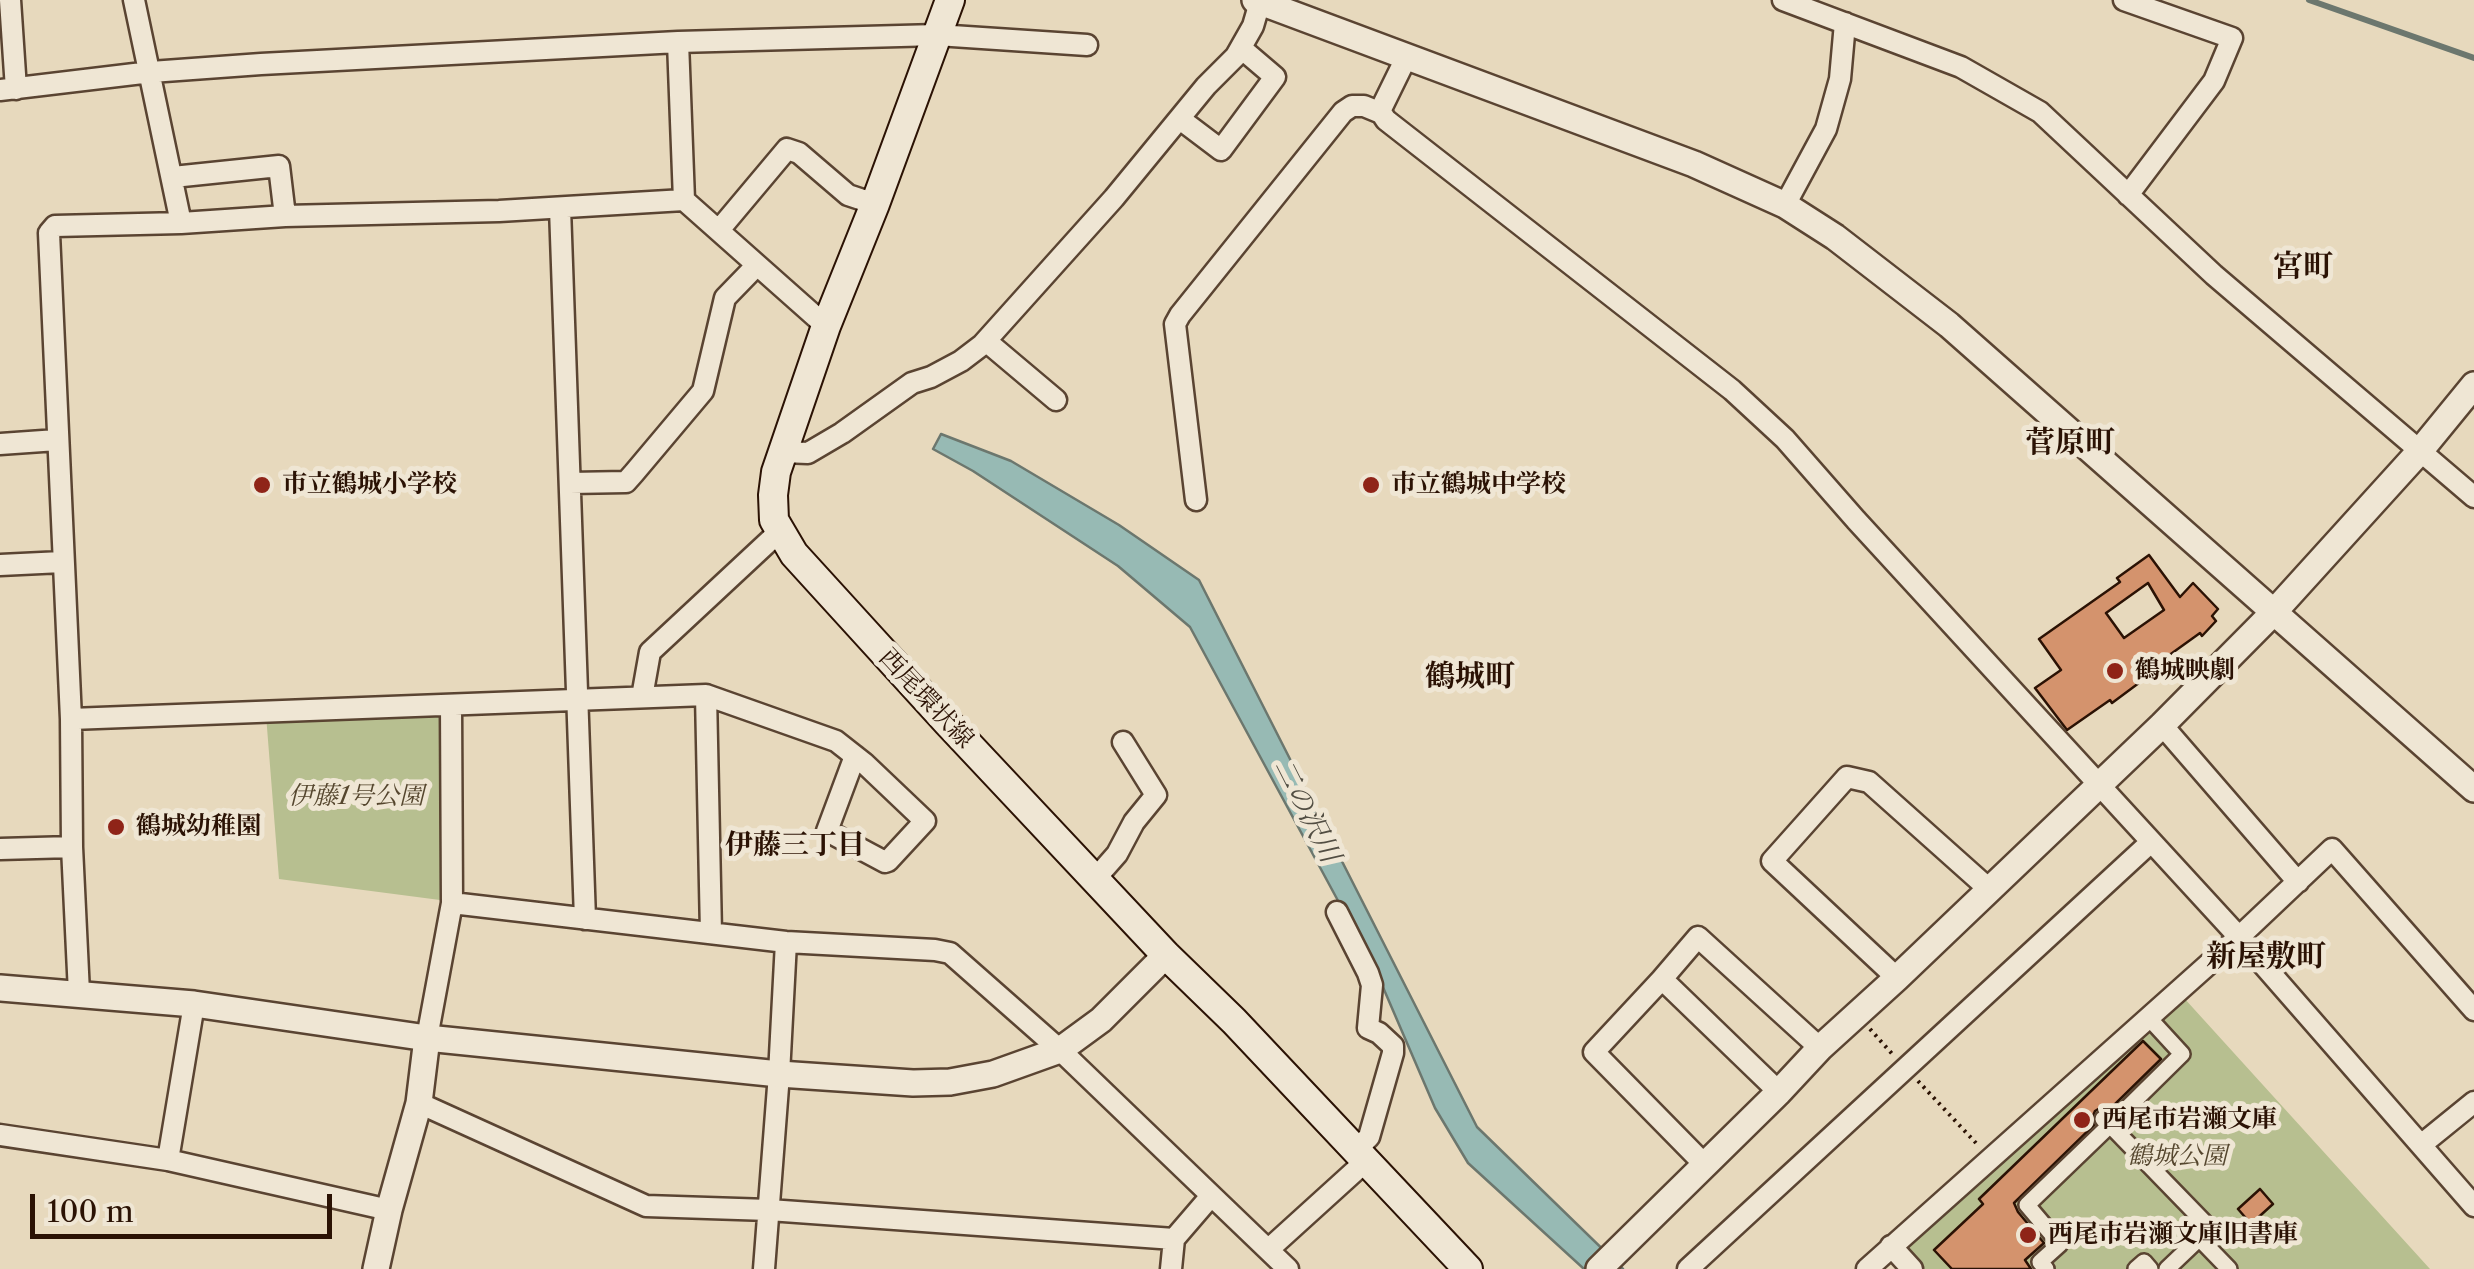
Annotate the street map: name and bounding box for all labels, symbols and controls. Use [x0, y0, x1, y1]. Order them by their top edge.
district label: 宮町 [2273, 249, 2333, 285]
district label: 菅原町 [2025, 425, 2115, 461]
place label: 市立鶴城小学校 [282, 470, 457, 500]
place label: 市立鶴城中学校 [1391, 470, 1566, 500]
marker: 市立鶴城小学校 [251, 474, 273, 496]
marker: 市立鶴城中学校 [1360, 474, 1382, 496]
street label: 西尾環状線 [872, 643, 980, 755]
place label: 鶴城映劇 [2135, 656, 2235, 686]
district label: 鶴城町 [1425, 659, 1515, 695]
marker: 鶴城映劇 [2104, 660, 2126, 682]
water label: 二の沢川 [1266, 753, 1346, 869]
park label: 伊藤1号公園 [288, 782, 424, 812]
place label: 鶴城幼稚園 [136, 812, 261, 842]
marker: 鶴城幼稚園 [105, 816, 127, 838]
district label: 伊藤三丁目 [725, 829, 865, 863]
district label: 新屋敷町 [2206, 939, 2326, 975]
place label: 西尾市岩瀬文庫 [2102, 1105, 2277, 1135]
marker: 西尾市岩瀬文庫 [2071, 1109, 2093, 1131]
park label: 鶴城公園 [2127, 1142, 2227, 1172]
scale bar [35, 1174, 338, 1236]
text: 100 m [47, 1193, 134, 1230]
place label: 西尾市岩瀬文庫旧書庫 [2048, 1220, 2298, 1250]
marker: 西尾市岩瀬文庫旧書庫 [2017, 1224, 2039, 1246]

